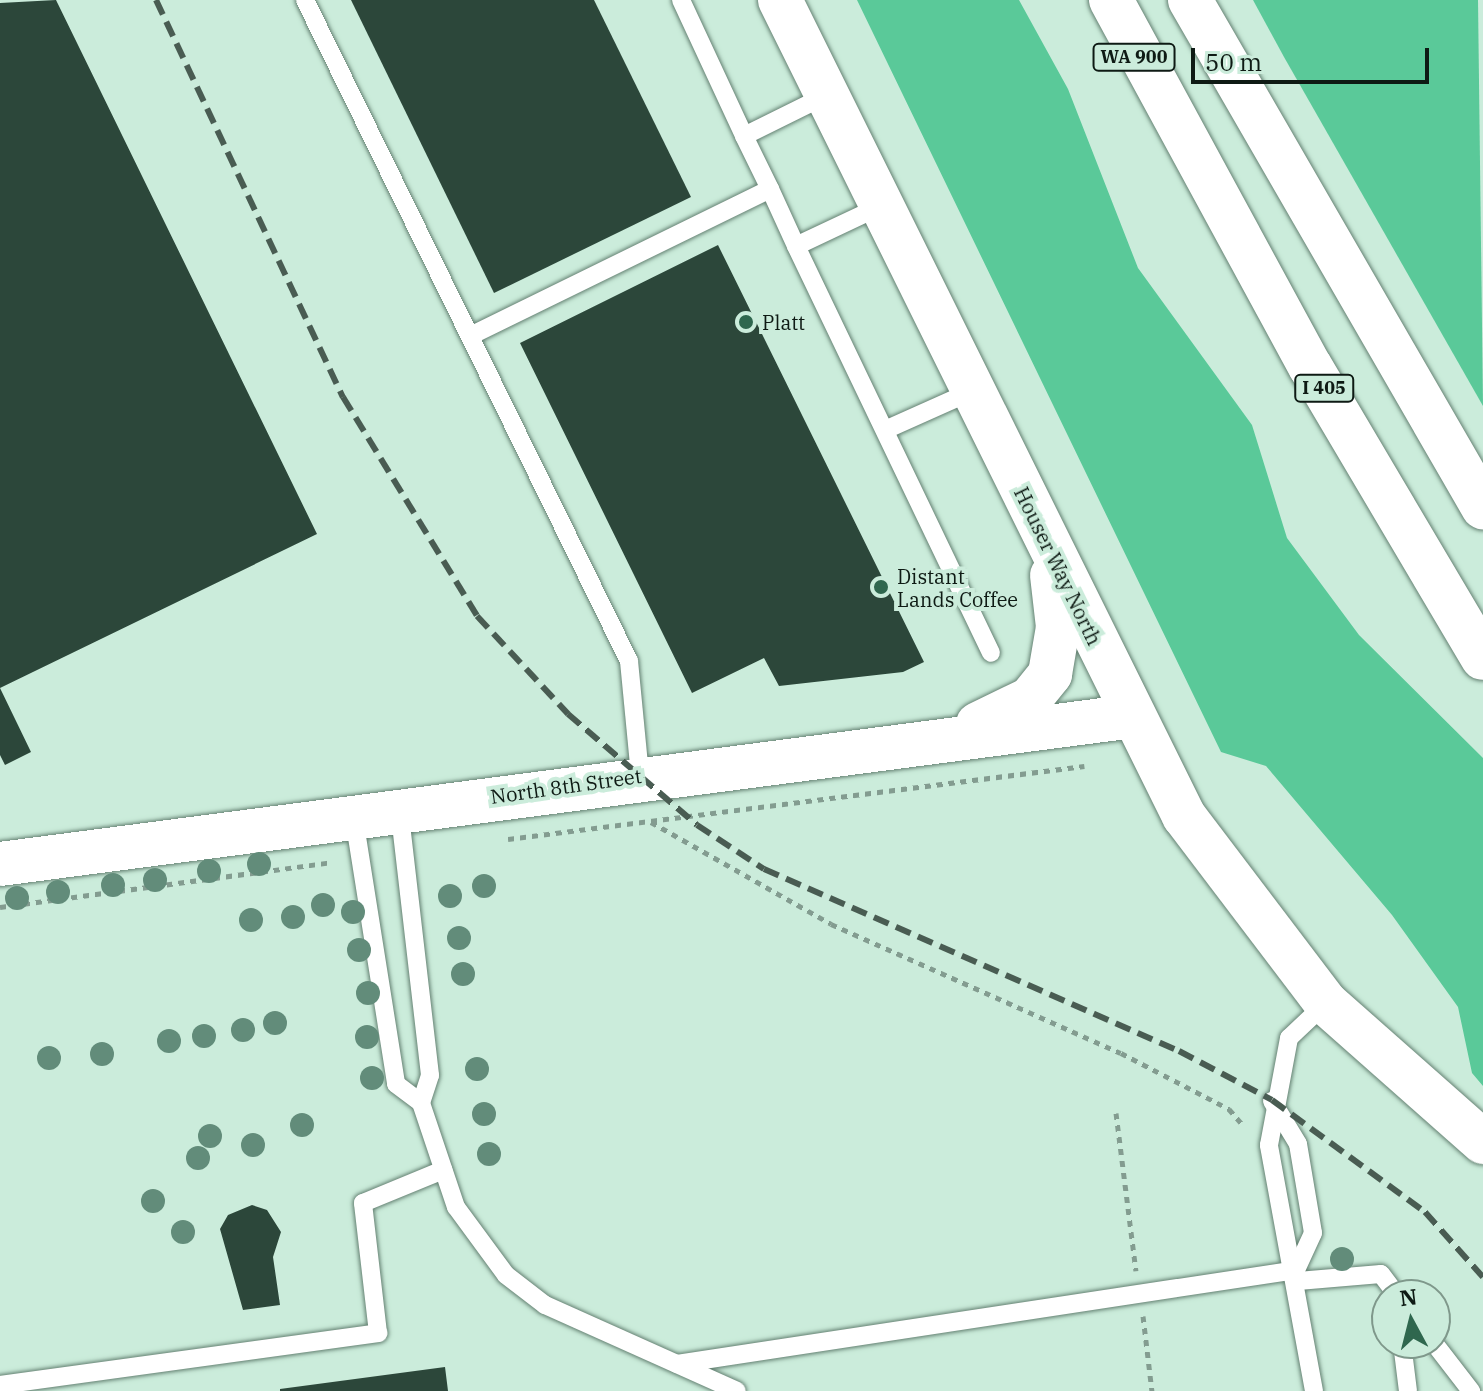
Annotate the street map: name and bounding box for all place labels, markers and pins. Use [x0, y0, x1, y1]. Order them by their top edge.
place label: Platt [762, 310, 805, 334]
marker: Platt [737, 313, 755, 331]
place label: Distant Lands Coffee [897, 564, 1018, 611]
marker: Distant Lands Coffee [872, 578, 890, 596]

